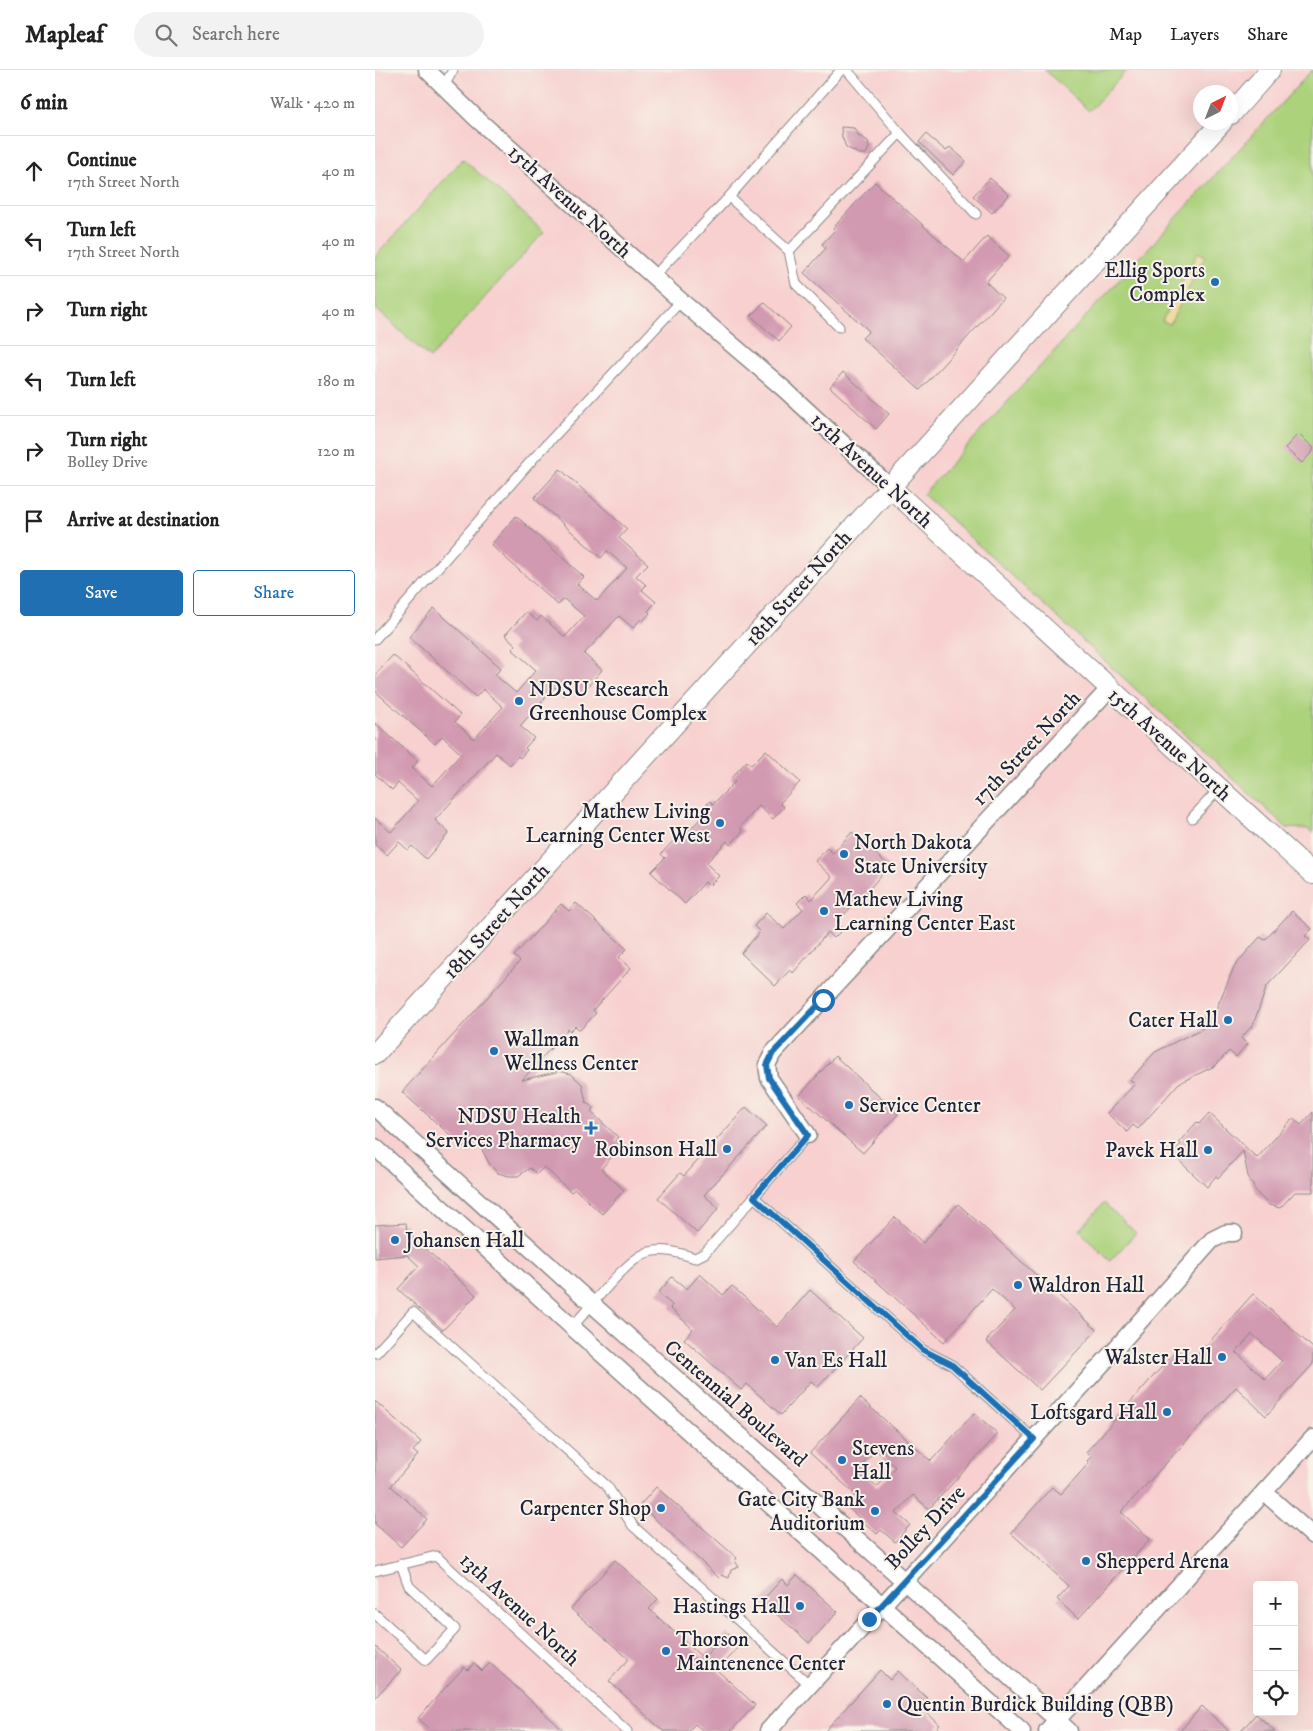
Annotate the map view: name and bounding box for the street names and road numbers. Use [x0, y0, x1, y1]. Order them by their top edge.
street label: 15th Avenue North [502, 139, 637, 264]
street label: 15th Avenue North [805, 407, 938, 534]
street label: 18th Street North [740, 525, 858, 652]
street label: 15th Avenue North [1102, 682, 1237, 807]
street label: 17th Street North [967, 686, 1087, 812]
street label: 18th Street North [438, 858, 556, 985]
street label: Centennial Boulevard [659, 1335, 813, 1473]
street label: Bolley Drive [880, 1480, 972, 1575]
street label: 13th Avenue North [454, 1547, 585, 1672]

